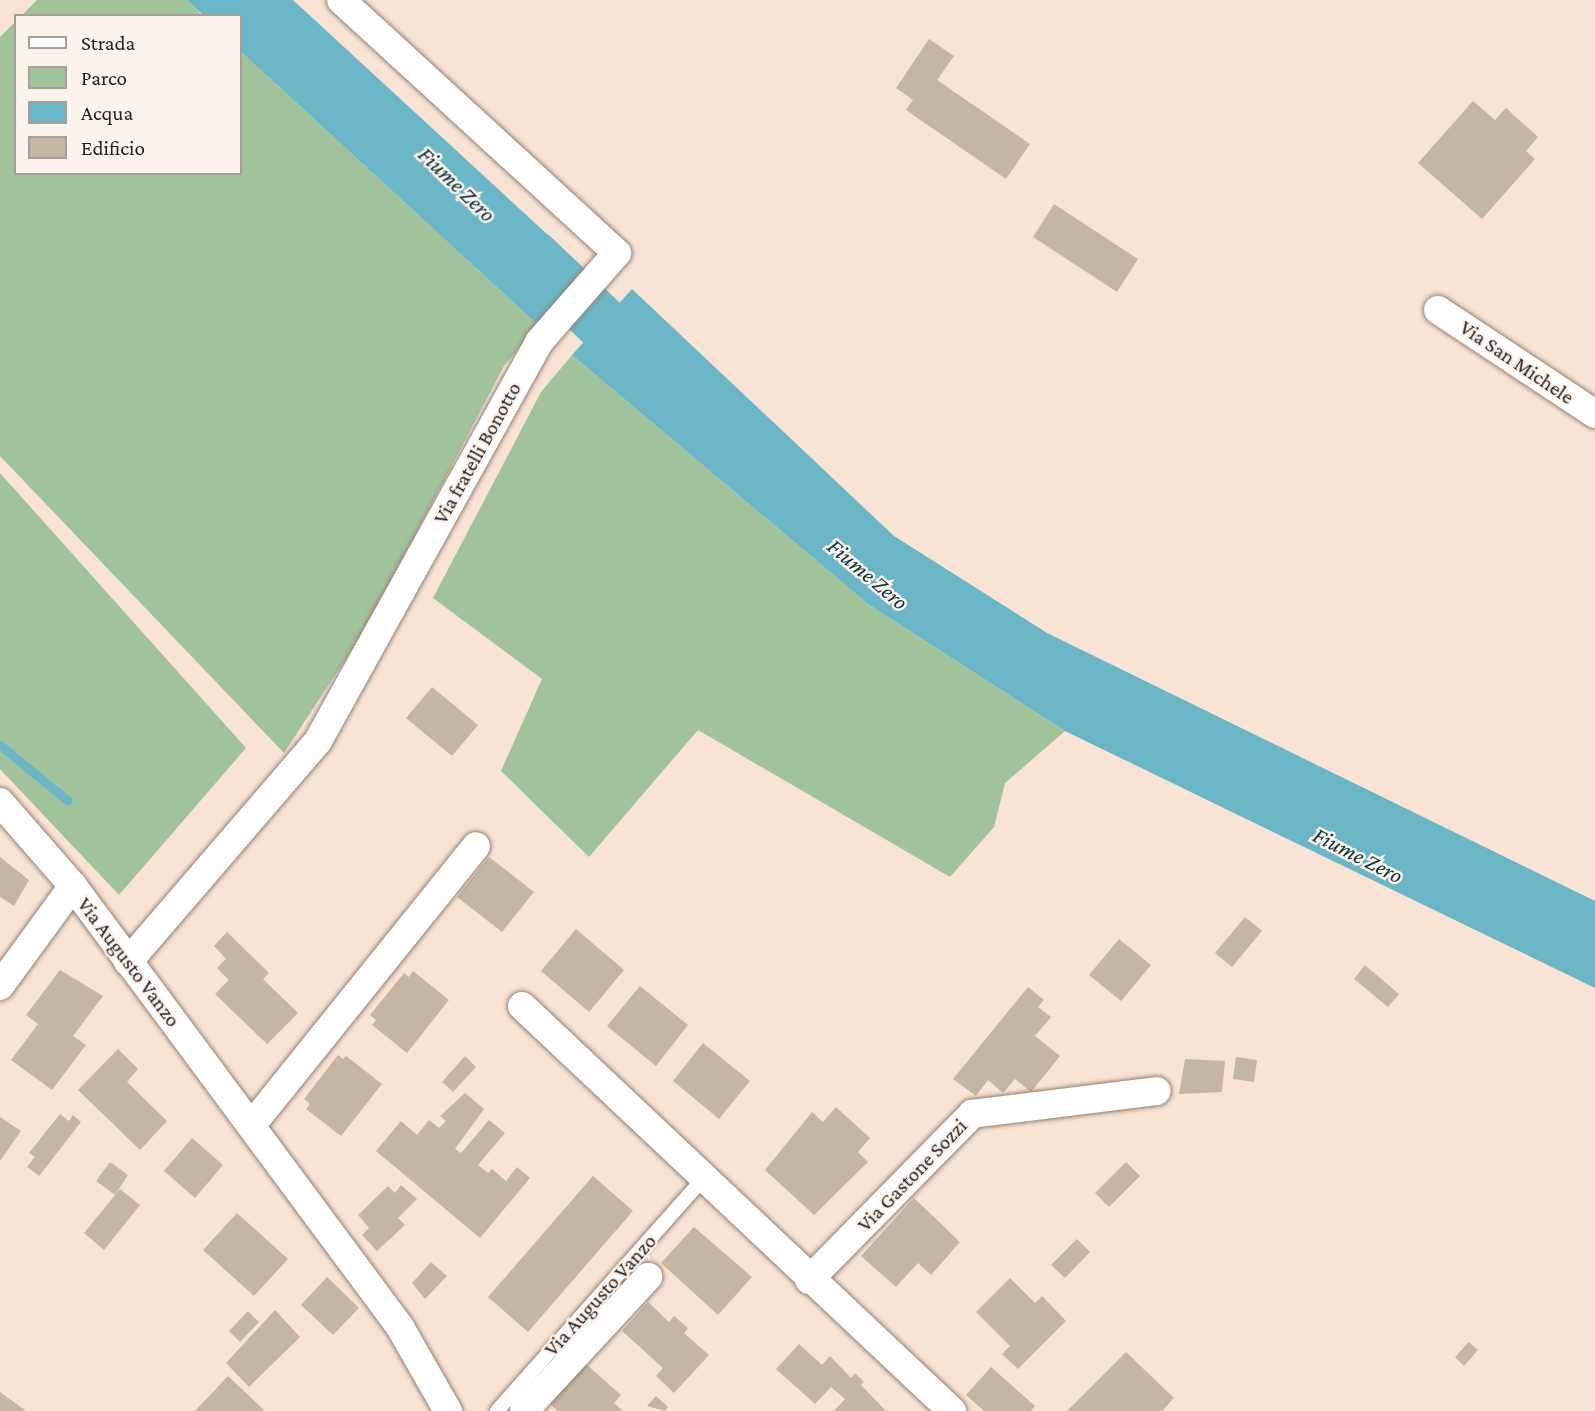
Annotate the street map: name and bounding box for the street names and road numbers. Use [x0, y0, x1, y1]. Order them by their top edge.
street label: Via San Michele [1455, 315, 1579, 409]
street label: Via fratelli Bonotto [428, 378, 526, 528]
street label: Via Augusto Vanzo [72, 892, 186, 1032]
street label: Via Gastone Sozzi [852, 1113, 972, 1237]
street label: Via Augusto Vanzo [539, 1229, 661, 1361]

